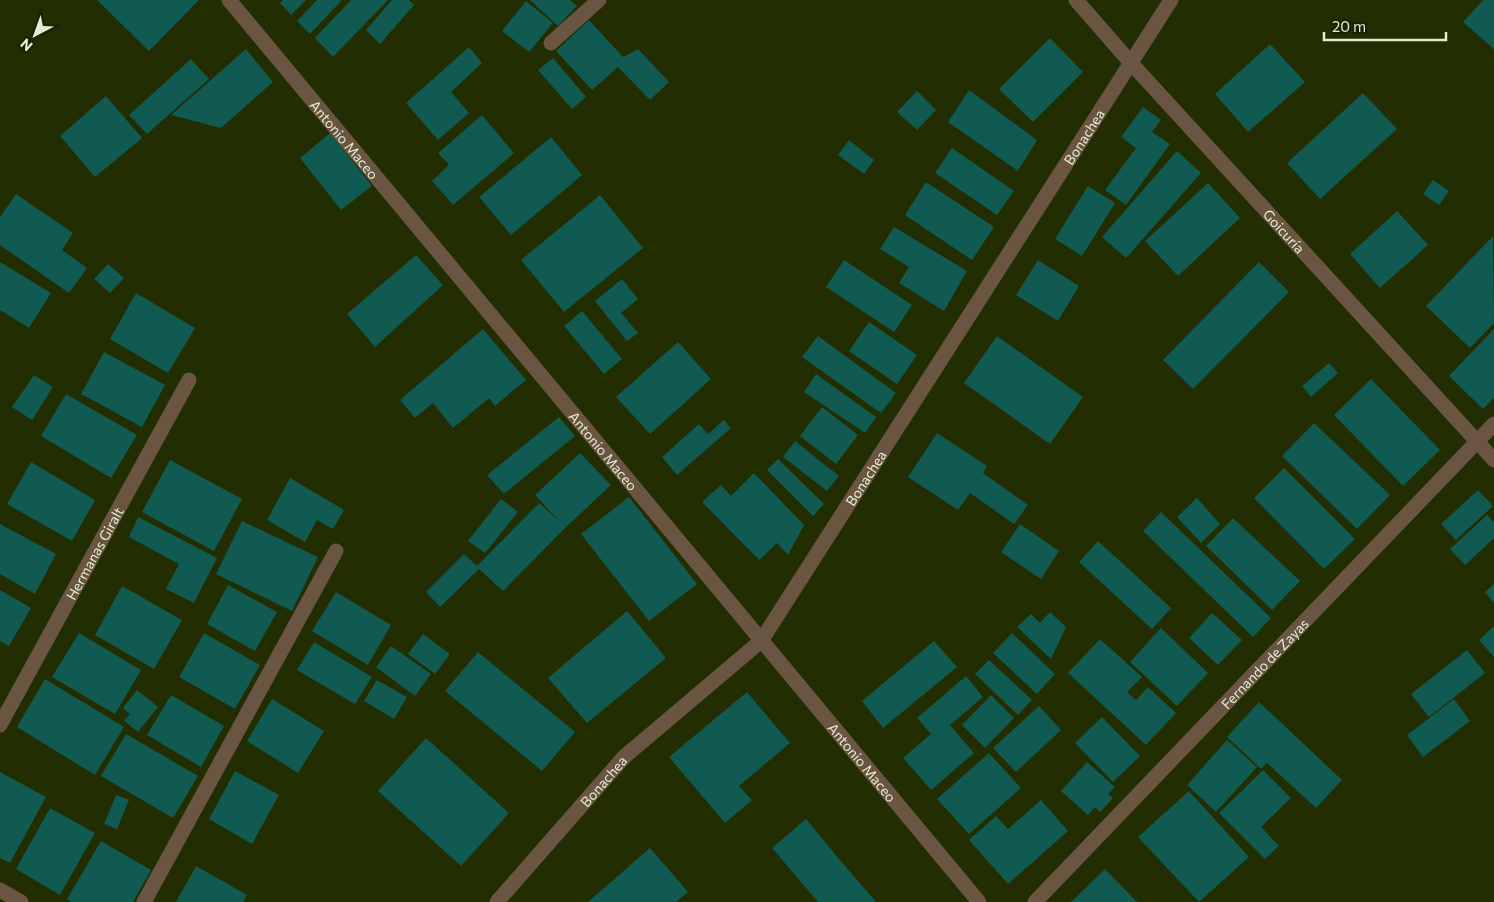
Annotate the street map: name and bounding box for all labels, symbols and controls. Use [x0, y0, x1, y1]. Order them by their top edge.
north arrow [10, 10, 60, 60]
scale bar [1324, 10, 1446, 42]
text: 20 m [1332, 17, 1366, 35]
text: N [17, 35, 36, 55]
street label: Antonio Maceo [307, 96, 382, 182]
street label: Bonachea [1060, 106, 1108, 168]
street label: Goicuría [1260, 205, 1309, 256]
street label: Antonio Maceo [566, 408, 641, 494]
street label: Bonachea [841, 447, 889, 509]
street label: Hermanas Giralt [62, 503, 127, 603]
street label: Fernando de Zayas [1217, 615, 1312, 712]
street label: Antonio Maceo [825, 719, 900, 805]
street label: Bonachea [576, 752, 630, 810]

